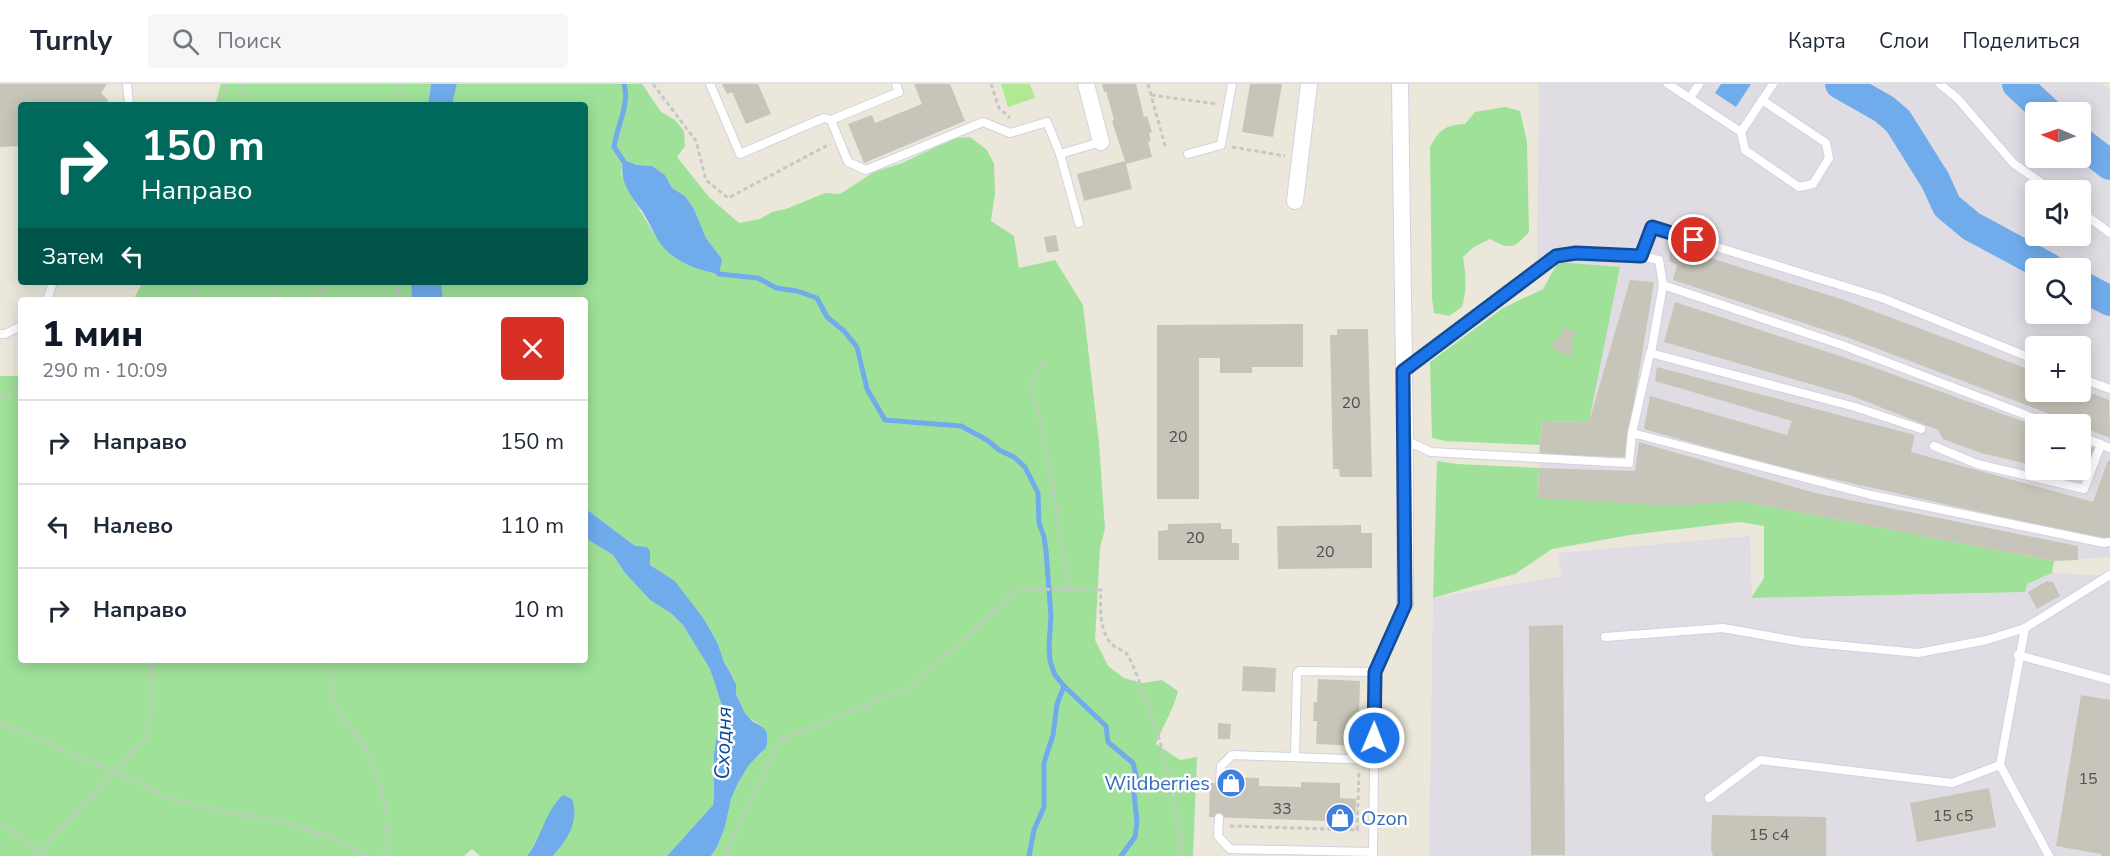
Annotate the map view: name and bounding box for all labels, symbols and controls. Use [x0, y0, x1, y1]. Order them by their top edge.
search box [148, 14, 568, 68]
text: Turnly [30, 22, 112, 60]
icon: search [169, 25, 202, 58]
text: Поиск [217, 26, 281, 56]
text: Карта [1788, 27, 1846, 55]
text: Слои [1879, 27, 1929, 55]
text: Поделиться [1962, 27, 2080, 55]
north arrow [2025, 102, 2091, 168]
map controls [2025, 102, 2091, 480]
text: 150 m [141, 118, 265, 175]
icon: right [42, 126, 120, 204]
text: Направо [141, 172, 252, 209]
button: sound [2025, 180, 2091, 246]
pin [1668, 214, 1719, 265]
icon: arrive [1677, 223, 1710, 256]
icon: left [116, 240, 149, 273]
text: Затем [42, 242, 104, 272]
button: search [2025, 258, 2091, 324]
text: 1 мин [42, 310, 143, 359]
button: close [501, 317, 564, 380]
button: + [2025, 336, 2091, 402]
text: 290 m · 10:09 [42, 357, 168, 384]
house number: 20 [1341, 392, 1361, 414]
button: − [2025, 414, 2091, 480]
icon: right [42, 426, 75, 459]
house number: 20 [1168, 426, 1188, 448]
text: Направо [93, 427, 187, 457]
text: 150 m [500, 427, 564, 457]
icon: left [42, 510, 75, 543]
text: Налево [93, 511, 173, 541]
text: 110 m [500, 511, 564, 541]
house number: 20 [1185, 527, 1205, 549]
house number: 20 [1315, 541, 1335, 563]
icon: right [42, 594, 75, 627]
text: Направо [93, 595, 187, 625]
text: 10 m [513, 595, 564, 625]
water label: Сходня [708, 706, 738, 780]
position arrow [1342, 706, 1406, 770]
shop icon: Wildberries [1215, 767, 1247, 799]
house number: 15 [2078, 768, 2098, 790]
place label: Wildberries [1104, 770, 1210, 797]
house number: 33 [1272, 798, 1292, 820]
shop icon: Ozon [1324, 802, 1356, 834]
place label: Ozon [1361, 805, 1408, 832]
house number: 15 с5 [1933, 805, 1973, 827]
house number: 15 с4 [1749, 824, 1790, 846]

